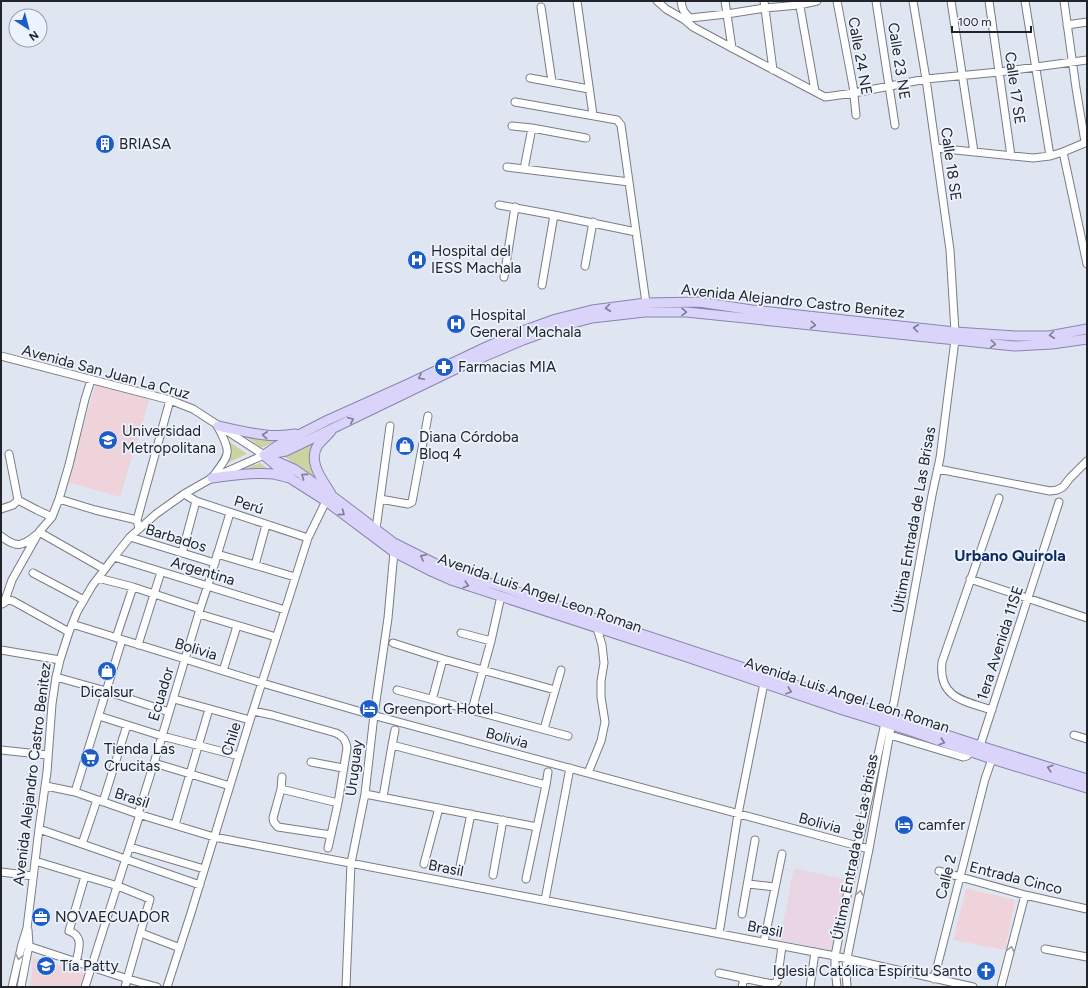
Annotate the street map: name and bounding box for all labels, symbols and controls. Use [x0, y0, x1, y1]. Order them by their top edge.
north arrow [8, 8, 48, 48]
scale bar [952, 8, 1031, 34]
text: 100 m [958, 15, 992, 29]
street label: Calle 24 NE [844, 16, 876, 96]
street label: Calle 23 NE [884, 21, 914, 101]
text: N [26, 28, 41, 43]
street label: Calle 17 SE [1001, 51, 1029, 125]
street label: Calle 18 SE [937, 126, 965, 202]
building icon: BRIASA [94, 133, 116, 155]
place label: BRIASA [119, 135, 171, 153]
place label: Hospital del IESS Machala [431, 242, 522, 277]
hospital icon: Hospital del IESS Machala [406, 249, 428, 271]
street label: Avenida Alejandro Castro Benitez [680, 280, 906, 322]
one-way arrow [605, 303, 611, 312]
place label: Hospital General Machala [470, 306, 581, 341]
one-way arrow [681, 308, 687, 316]
hospital icon: Hospital General Machala [445, 313, 467, 335]
one-way arrow [810, 321, 816, 330]
one-way arrow [913, 323, 919, 332]
one-way arrow [1049, 330, 1055, 339]
one-way arrow [990, 339, 996, 348]
street label: Avenida San Juan La Cruz [20, 341, 192, 403]
pharmacy icon: Farmacias MIA [433, 356, 455, 378]
place label: Farmacias MIA [458, 358, 556, 376]
one-way arrow [418, 372, 425, 380]
one-way arrow [347, 417, 355, 425]
place label: Universidad Metropolitana [122, 422, 216, 457]
street label: Última Entrada de Las Brisas [889, 425, 939, 615]
place label: Diana Córdoba Bloq 4 [419, 428, 519, 463]
school or university icon: Universidad Metropolitana [97, 429, 119, 451]
one-way arrow [262, 431, 268, 440]
shop icon: Diana Córdoba Bloq 4 [394, 435, 416, 457]
one-way arrow [301, 474, 308, 481]
street label: Perú [232, 492, 266, 518]
one-way arrow [337, 509, 344, 516]
street label: Barbados [143, 520, 209, 556]
district label: Urbano Quirola [954, 546, 1066, 565]
street label: Avenida Luis Angel Leon Roman [436, 550, 644, 636]
street label: Argentina [169, 553, 237, 589]
one-way arrow [419, 554, 427, 562]
one-way arrow [462, 580, 469, 589]
street label: 1era Avenida 11SE [973, 584, 1027, 702]
street label: Bolivia [173, 634, 219, 664]
street label: Avenida Luis Angel Leon Roman [742, 653, 952, 737]
shop icon: Dicalsur [96, 660, 118, 682]
street label: Avenida Alejandro Castro Benitez [9, 661, 55, 887]
street label: Ecuador [144, 665, 178, 723]
place label: Dicalsur [80, 683, 134, 701]
one-way arrow [785, 687, 792, 695]
hotel icon: Greenport Hotel [358, 698, 380, 720]
place label: Greenport Hotel [383, 700, 493, 718]
street label: Chile [217, 720, 245, 758]
street label: Bolivia [484, 724, 530, 752]
one-way arrow [938, 737, 945, 745]
street label: Uruguay [342, 739, 366, 797]
place label: Tienda Las Crucitas [104, 740, 175, 775]
supermarket icon: Tienda Las Crucitas [79, 747, 101, 769]
street label: Última Entrada de Las Brisas [828, 752, 882, 942]
one-way arrow [1046, 764, 1053, 773]
street label: Brasil [112, 784, 152, 812]
street label: Bolivia [797, 809, 843, 837]
hotel icon: camfer [893, 814, 915, 836]
place label: camfer [918, 816, 965, 834]
street label: Calle 2 [932, 853, 960, 901]
street label: Brasil [427, 856, 465, 880]
street label: Entrada Cinco [968, 858, 1065, 898]
one-way arrow [855, 890, 863, 896]
office icon: NOVAECUADOR [30, 906, 52, 928]
place label: NOVAECUADOR [55, 908, 170, 926]
street label: Brasil [746, 917, 784, 941]
one-way arrow [1006, 946, 1015, 953]
one-way arrow [16, 954, 24, 960]
school or university icon: Tía Patty [35, 955, 57, 977]
place label: Tía Patty [60, 957, 119, 975]
church icon: Iglesia Católica Espíritu Santo [975, 960, 997, 982]
place label: Iglesia Católica Espíritu Santo [773, 962, 972, 980]

